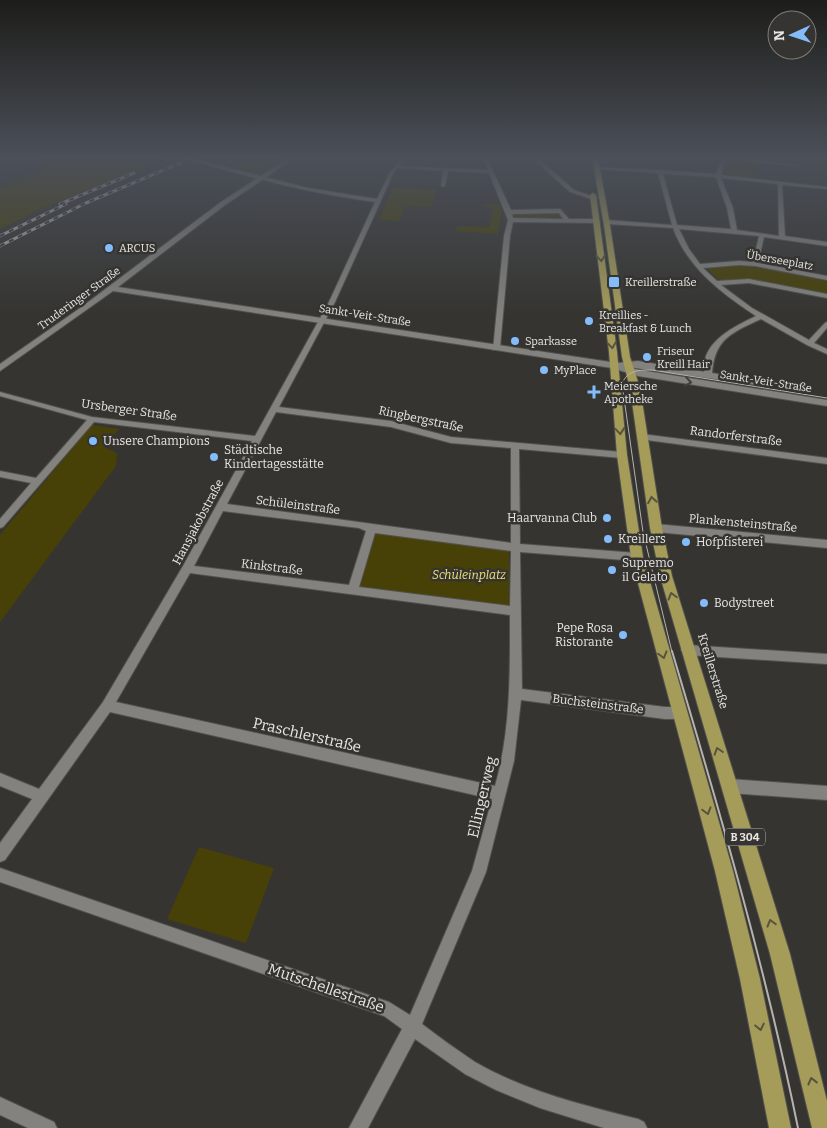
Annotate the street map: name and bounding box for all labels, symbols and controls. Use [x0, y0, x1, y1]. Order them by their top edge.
north arrow [767, 10, 817, 60]
text: N [771, 30, 788, 41]
marker: ARCUS [103, 242, 115, 254]
place label: ARCUS [119, 242, 155, 255]
street label: Überseeplatz [746, 248, 814, 273]
one-way arrow [596, 254, 606, 263]
street label: Truderinger Straße [36, 264, 123, 333]
marker: Kreillerstraße [607, 275, 621, 289]
place label: Kreillerstraße [625, 276, 696, 289]
street label: Sankt-Veit-Straße [318, 302, 412, 329]
place label: Kreillies - Breakfast & Lunch [599, 309, 692, 335]
marker: Kreillies - Breakfast & Lunch [583, 315, 595, 327]
marker: Sparkasse [509, 335, 521, 347]
place label: Sparkasse [525, 335, 577, 348]
one-way arrow [606, 341, 617, 349]
place label: Friseur Kreill Hair [657, 345, 710, 371]
marker: Friseur Kreill Hair [641, 351, 653, 363]
marker: MyPlace [538, 364, 550, 376]
place label: MyPlace [554, 364, 596, 377]
street label: Sankt-Veit-Straße [719, 368, 813, 395]
one-way arrow [683, 376, 692, 386]
place label: Meiersche Apotheke [604, 380, 657, 406]
marker: Meiersche Apotheke [588, 386, 600, 398]
street label: Ursberger Straße [80, 396, 178, 424]
street label: Ringbergstraße [377, 403, 465, 435]
street label: Randorferstraße [689, 423, 783, 449]
one-way arrow [614, 428, 625, 436]
place label: Unsere Champions [103, 434, 210, 448]
marker: Unsere Champions [87, 435, 99, 447]
place label: Städtische Kindertagesstätte [224, 443, 324, 471]
marker: Städtische Kindertagesstätte [208, 451, 220, 463]
street label: Hansjakobstraße [169, 477, 227, 567]
street label: Schüleinstraße [255, 493, 341, 517]
one-way arrow [647, 496, 658, 504]
place label: Haarvanna Club [507, 511, 597, 525]
street label: Plankensteinstraße [688, 511, 798, 535]
marker: Haarvanna Club [601, 512, 613, 524]
place label: Kreillers [618, 532, 666, 546]
marker: Kreillers [602, 533, 614, 545]
place label: Hofpfisterei [696, 535, 764, 549]
marker: Hofpfisterei [680, 536, 692, 548]
street label: Kinkstraße [241, 556, 303, 578]
place label: Supremo il Gelato [622, 556, 674, 584]
marker: Supremo il Gelato [606, 564, 618, 576]
park label: Schüleinplatz [432, 568, 506, 582]
one-way arrow [667, 592, 677, 600]
place label: Bodystreet [714, 596, 775, 610]
marker: Bodystreet [698, 597, 710, 609]
place label: Pepe Rosa Ristorante [555, 621, 613, 649]
marker: Pepe Rosa Ristorante [617, 629, 629, 641]
street label: Kreillerstraße [695, 632, 731, 710]
one-way arrow [657, 650, 667, 658]
street label: Buchsteinstraße [552, 691, 644, 717]
street label: Praschlerstraße [251, 714, 363, 756]
one-way arrow [714, 748, 724, 756]
street label: Ellingerweg [464, 754, 500, 840]
one-way arrow [701, 807, 712, 815]
road number: B 304 [725, 829, 765, 846]
one-way arrow [766, 920, 776, 928]
street label: Mutschellestraße [266, 960, 386, 1016]
one-way arrow [754, 1023, 764, 1031]
one-way arrow [807, 1076, 818, 1085]

